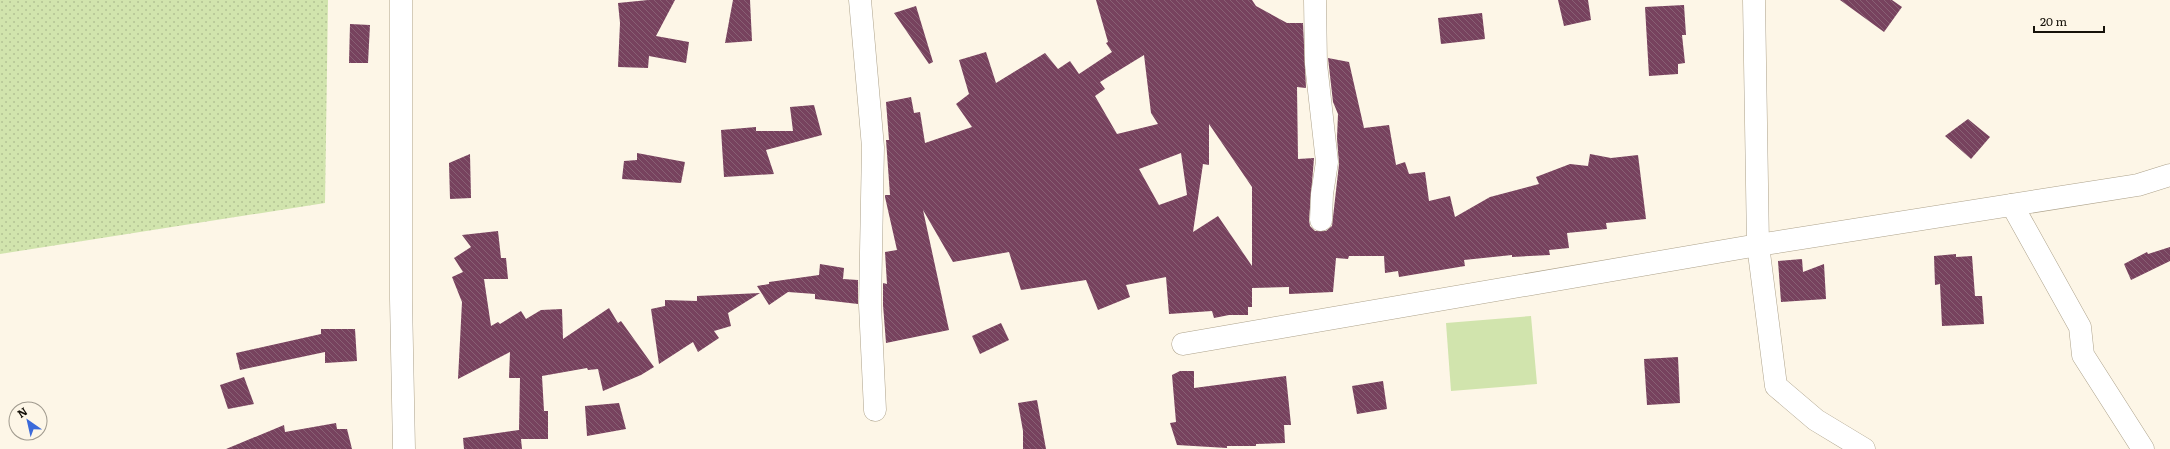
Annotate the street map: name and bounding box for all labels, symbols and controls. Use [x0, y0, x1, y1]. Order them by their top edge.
scale bar [2034, 8, 2104, 34]
text: 20 m [2040, 12, 2067, 30]
north arrow [8, 401, 48, 441]
text: N [14, 403, 30, 421]

